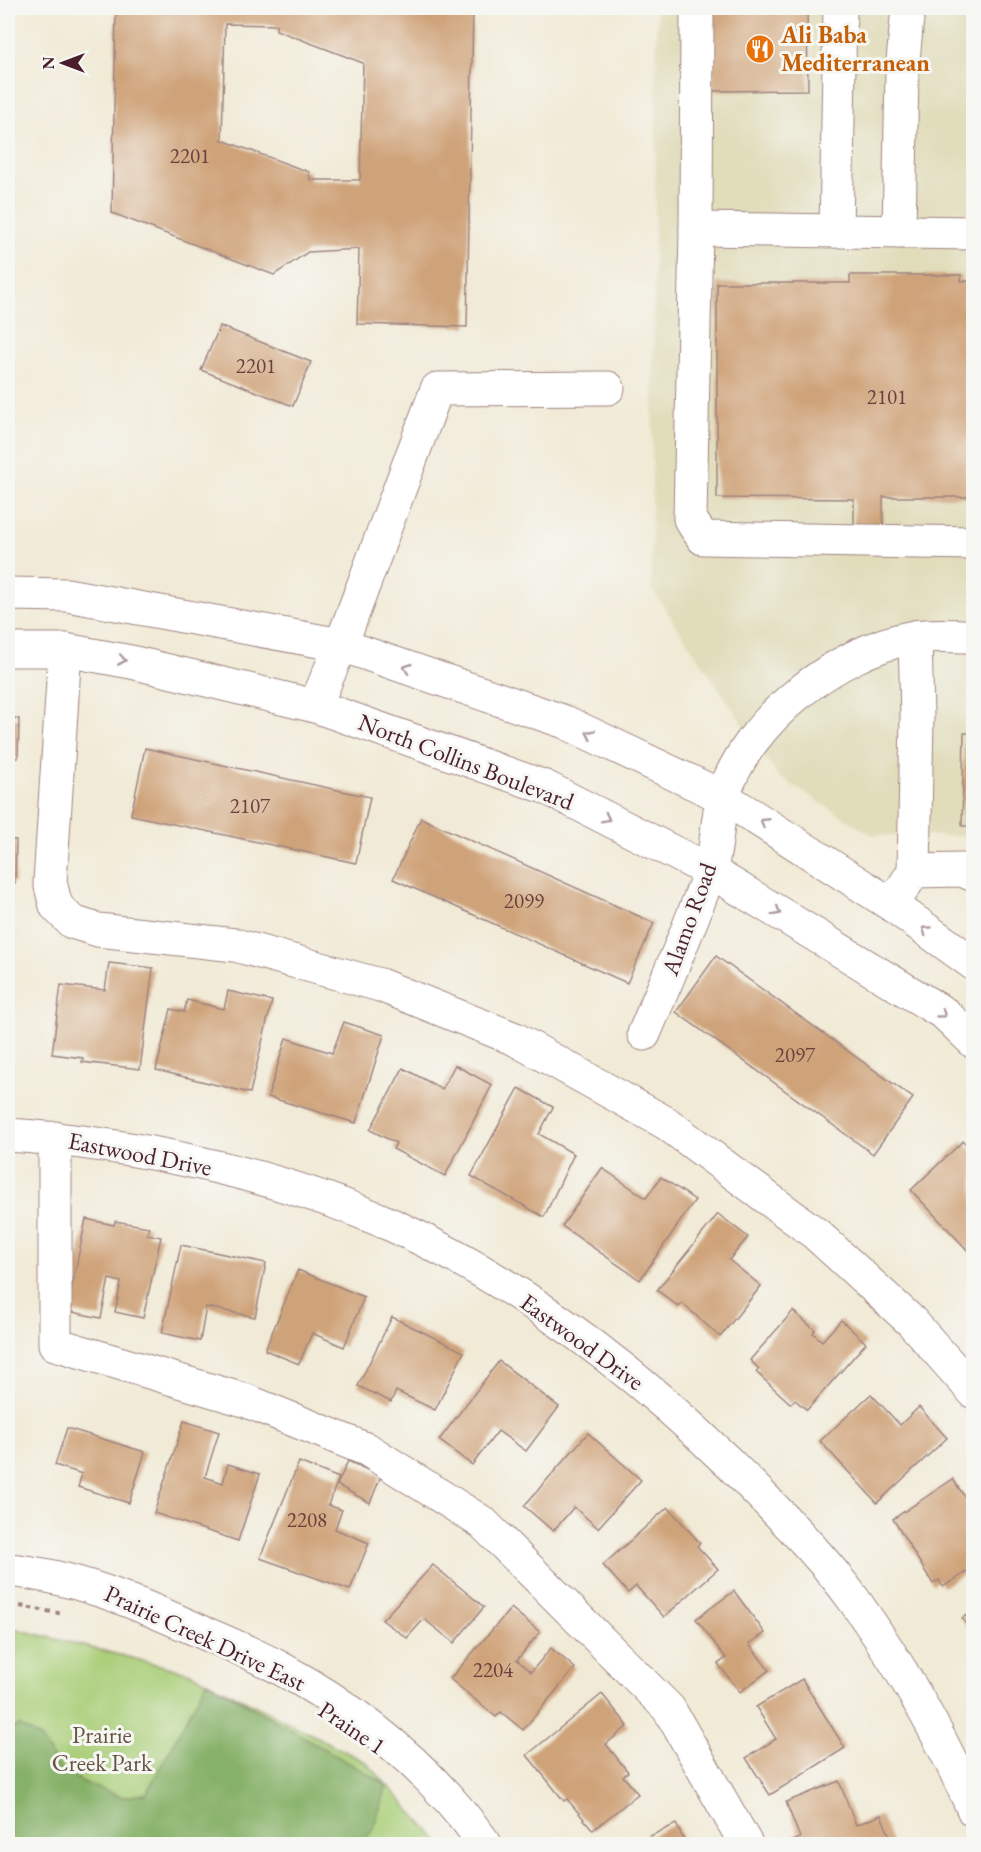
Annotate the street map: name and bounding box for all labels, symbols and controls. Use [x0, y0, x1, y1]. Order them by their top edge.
place label: Ali Baba Mediterranean [780, 19, 930, 78]
north arrow [33, 33, 93, 93]
restaurant icon: Ali Baba Mediterranean [744, 33, 776, 65]
text: N [38, 56, 59, 69]
house number: 2201 [170, 142, 210, 169]
house number: 2201 [236, 352, 276, 379]
house number: 2101 [867, 383, 907, 410]
one-way arrow [118, 654, 127, 666]
one-way arrow [402, 662, 413, 675]
street label: North Collins Boulevard [354, 706, 579, 817]
one-way arrow [586, 729, 597, 741]
house number: 2107 [230, 792, 271, 819]
one-way arrow [599, 811, 610, 822]
one-way arrow [759, 819, 770, 830]
street label: Alamo Road [654, 858, 723, 980]
house number: 2099 [504, 887, 544, 914]
one-way arrow [771, 904, 781, 916]
one-way arrow [922, 926, 933, 937]
one-way arrow [936, 1007, 947, 1018]
house number: 2097 [775, 1041, 816, 1068]
street label: Eastwood Drive [66, 1124, 215, 1183]
street label: Eastwood Drive [514, 1286, 650, 1397]
house number: 2208 [287, 1506, 327, 1533]
street label: Prairie Creek Drive East [100, 1577, 311, 1698]
house number: 2204 [473, 1656, 514, 1683]
street label: Praine 1 [312, 1694, 392, 1761]
park label: Prairie Creek Park [52, 1719, 153, 1778]

